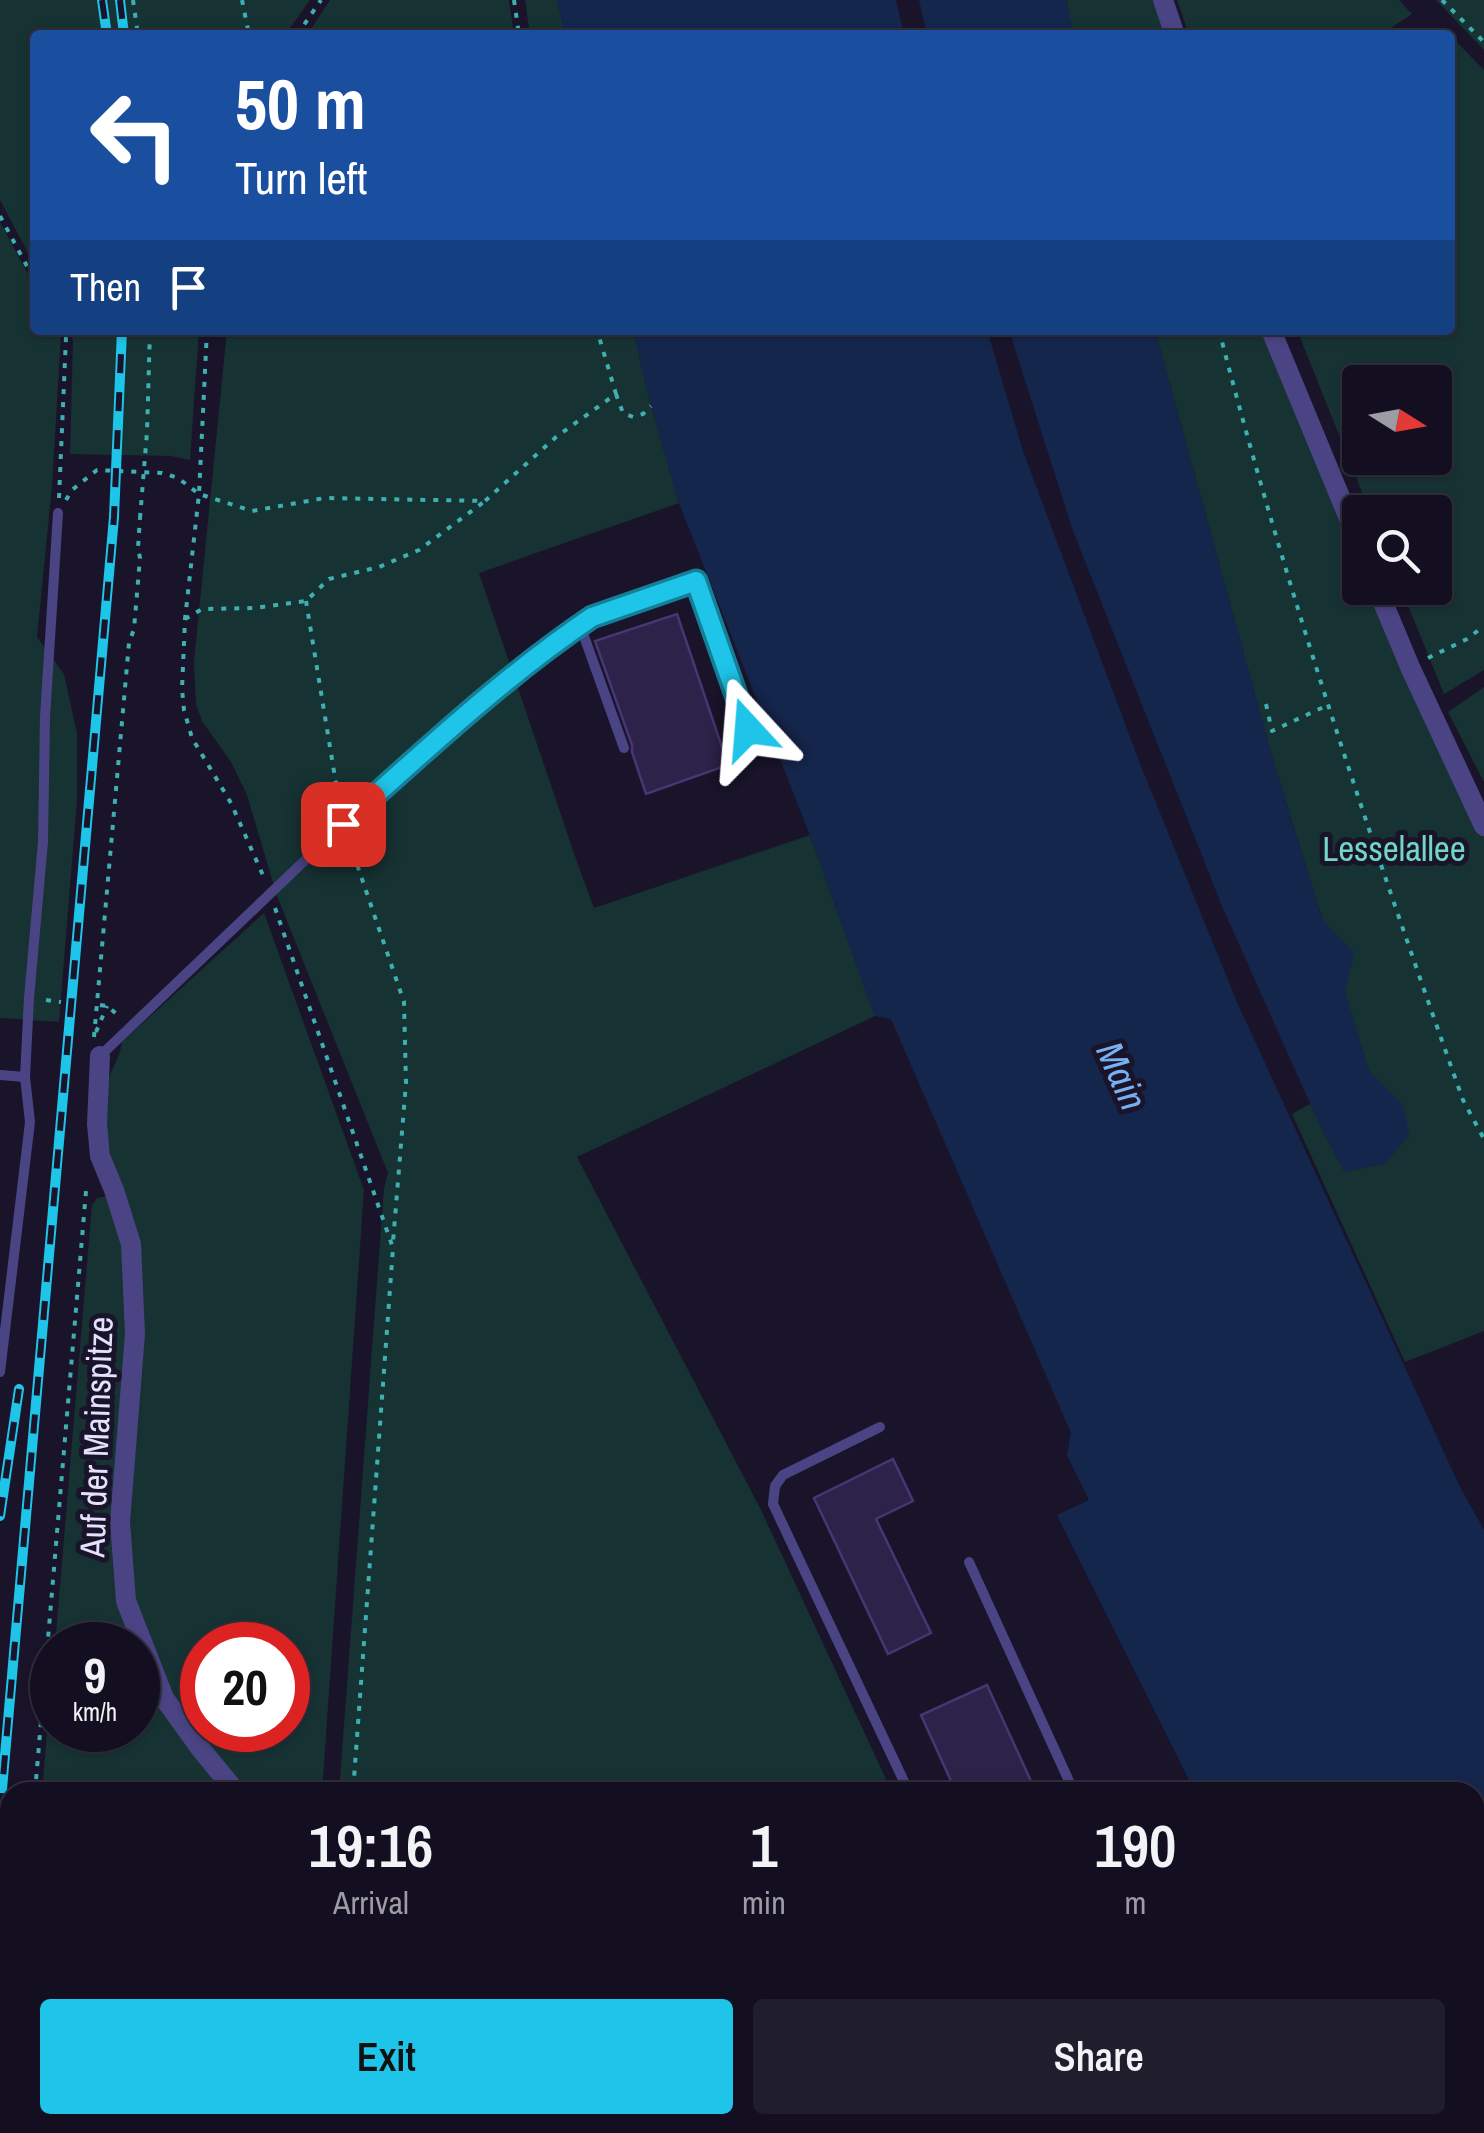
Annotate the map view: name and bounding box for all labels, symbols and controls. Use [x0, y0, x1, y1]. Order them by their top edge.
text: 50 m [235, 57, 366, 151]
icon: left [70, 70, 200, 200]
text: Turn left [235, 147, 367, 208]
icon: arrive [161, 260, 216, 315]
text: Then [70, 262, 141, 313]
north arrow [1342, 365, 1452, 475]
map controls [1342, 365, 1452, 605]
button: search [1342, 495, 1452, 605]
position arrow [696, 677, 800, 781]
pin [301, 782, 386, 867]
icon: arrive [316, 797, 371, 852]
park label: Lesselallee [1322, 825, 1466, 872]
water label: Main [1085, 1034, 1159, 1118]
street label: Auf der Mainspitze [68, 1316, 124, 1559]
speed limit sign: 20 [180, 1622, 310, 1752]
text: 9 [84, 1641, 106, 1709]
text: km/h [73, 1695, 117, 1729]
text: 19:16 [309, 1805, 433, 1886]
text: 1 [750, 1805, 778, 1886]
text: 190 [1094, 1805, 1176, 1886]
text: Arrival [333, 1881, 409, 1924]
text: min [742, 1881, 786, 1924]
text: m [1124, 1881, 1146, 1924]
button: Exit [40, 1999, 733, 2114]
button: Share [753, 1999, 1445, 2114]

